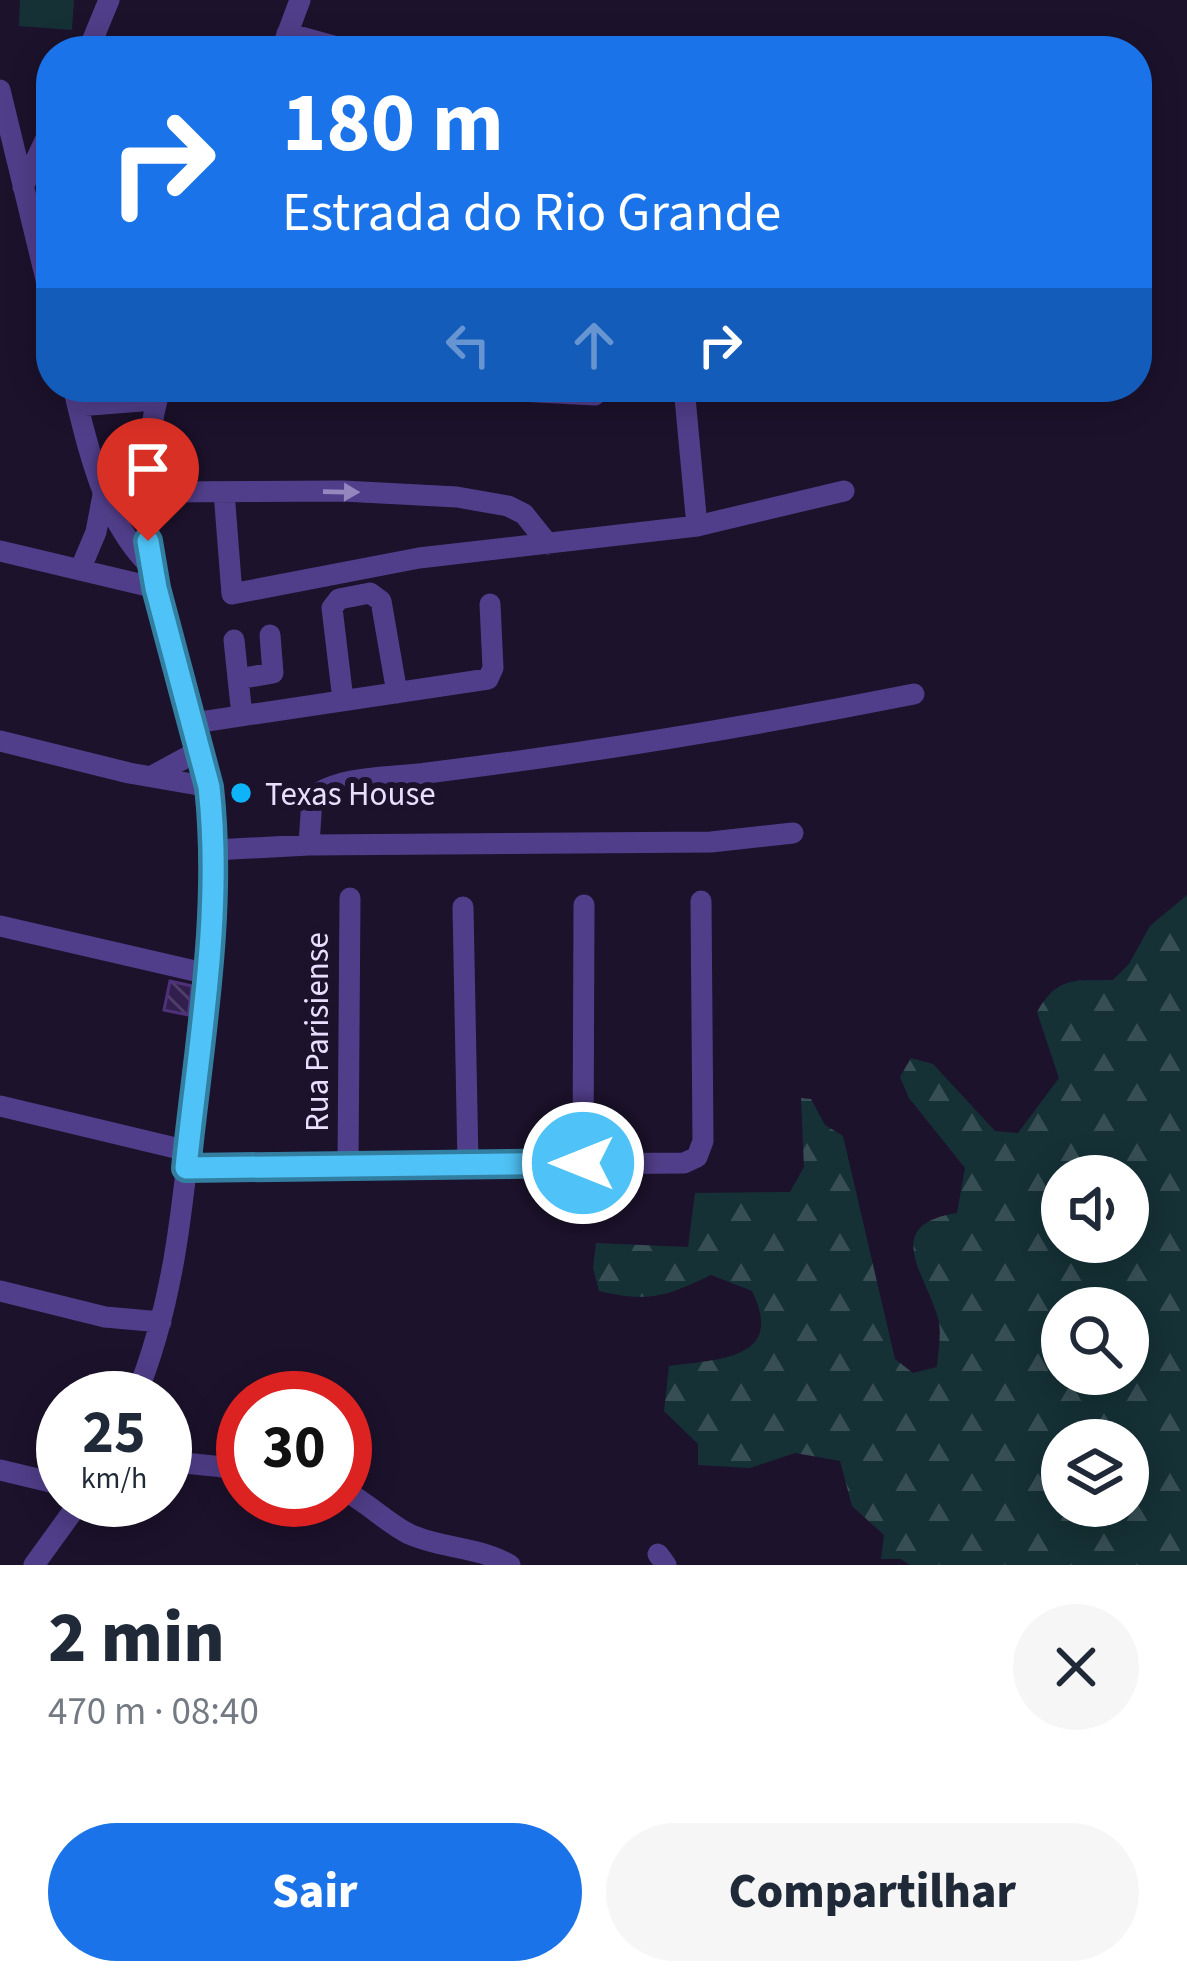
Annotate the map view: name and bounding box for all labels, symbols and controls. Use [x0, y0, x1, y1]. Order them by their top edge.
text: 180 m [282, 64, 504, 184]
icon: right [84, 84, 240, 240]
text: Estrada do Rio Grande [282, 175, 781, 252]
icon: left [435, 312, 501, 378]
icon: ahead [561, 312, 627, 378]
icon: right [687, 312, 753, 378]
pin [97, 418, 199, 541]
icon: arrive [115, 436, 181, 502]
one-way arrow [323, 482, 361, 501]
place label: Texas House [265, 771, 436, 818]
marker: Texas House [228, 780, 254, 806]
street label: Rua Parisiense [294, 932, 341, 1132]
position arrow [520, 1100, 646, 1226]
map controls [1041, 1155, 1149, 1527]
button: sound [1041, 1155, 1149, 1263]
button: search [1041, 1287, 1149, 1395]
speed limit sign: 30 [216, 1371, 372, 1527]
text: 25 [82, 1391, 146, 1476]
button: layers [1041, 1419, 1149, 1527]
text: km/h [81, 1457, 147, 1500]
text: 2 min [48, 1587, 225, 1690]
button: close [1013, 1604, 1139, 1730]
text: 470 m · 08:40 [48, 1684, 259, 1740]
button: Sair [48, 1823, 582, 1961]
button: Compartilhar [606, 1823, 1139, 1961]

